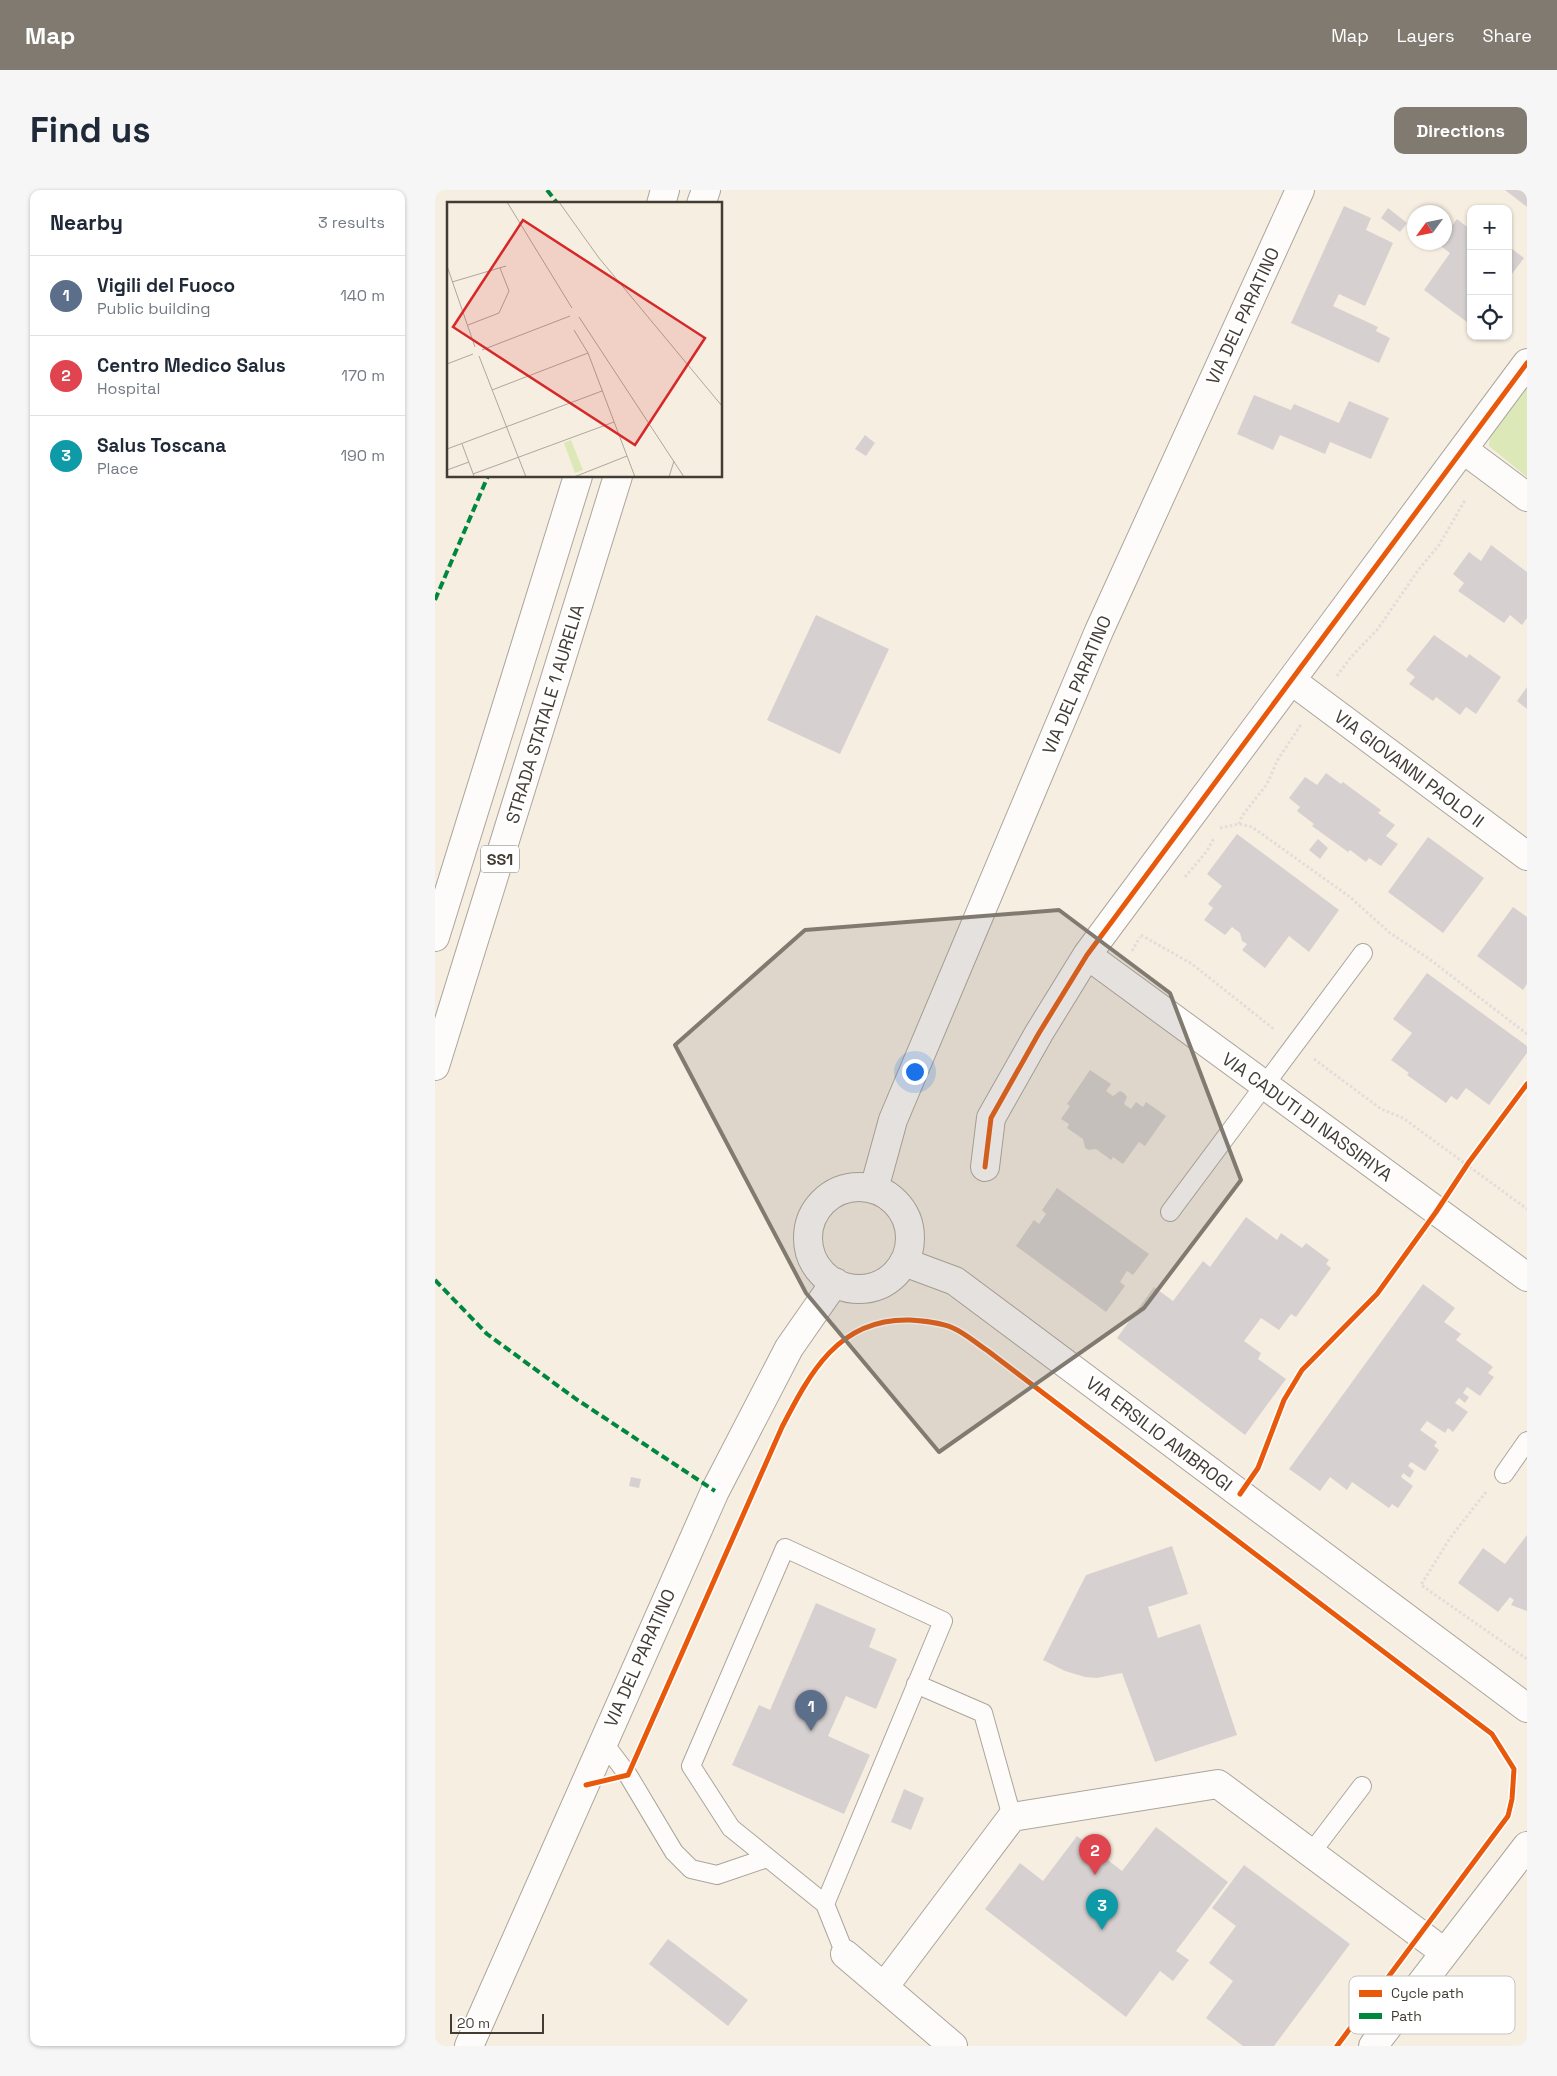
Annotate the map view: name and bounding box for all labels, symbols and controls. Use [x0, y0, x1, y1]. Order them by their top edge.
text: Map [25, 20, 75, 51]
text: Map [1331, 24, 1369, 47]
text: Layers [1397, 24, 1454, 47]
text: Share [1482, 24, 1532, 47]
button: Directions [1394, 107, 1527, 154]
text: Find us [30, 108, 151, 152]
inset map [447, 202, 723, 478]
north arrow [1407, 205, 1452, 250]
map controls [1467, 205, 1512, 340]
button: + [1467, 205, 1512, 250]
text: Nearby [50, 209, 123, 236]
text: 3 results [318, 212, 385, 233]
street label: VIA DEL PARATINO [1201, 244, 1284, 388]
button: − [1467, 250, 1512, 295]
text: Vigili del Fuoco [97, 273, 235, 298]
text: 1 [62, 285, 70, 306]
text: 140 m [340, 285, 385, 306]
button: locate [1467, 295, 1512, 340]
text: Public building [97, 298, 210, 319]
text: Centro Medico Salus [97, 353, 286, 378]
text: 2 [61, 365, 71, 386]
text: 170 m [341, 365, 385, 386]
text: Hospital [97, 378, 160, 399]
text: Salus Toscana [97, 433, 226, 458]
text: 3 [61, 445, 71, 466]
text: 190 m [340, 445, 385, 466]
text: Place [97, 458, 139, 479]
street label: STRADA STATALE 1 AURELIA [500, 601, 589, 826]
street label: VIA DEL PARATINO [1037, 612, 1116, 758]
street label: VIA GIOVANNI PAOLO II [1330, 705, 1489, 832]
road number: SS1 [481, 846, 519, 872]
street label: VIA CADUTI DI NASSIRIYA [1218, 1047, 1397, 1186]
your location [902, 1059, 928, 1085]
street label: VIA ERSILIO AMBROGI [1082, 1371, 1237, 1496]
street label: VIA DEL PARATINO [599, 1585, 680, 1730]
pin: 1 [795, 1690, 827, 1731]
pin: 2 [1079, 1834, 1111, 1875]
pin: 3 [1086, 1889, 1118, 1930]
legend [1349, 1976, 1515, 2034]
text: Cycle path [1391, 1984, 1464, 2002]
text: Path [1391, 2007, 1422, 2025]
scale bar [450, 2011, 544, 2034]
text: 20 m [457, 2014, 490, 2032]

